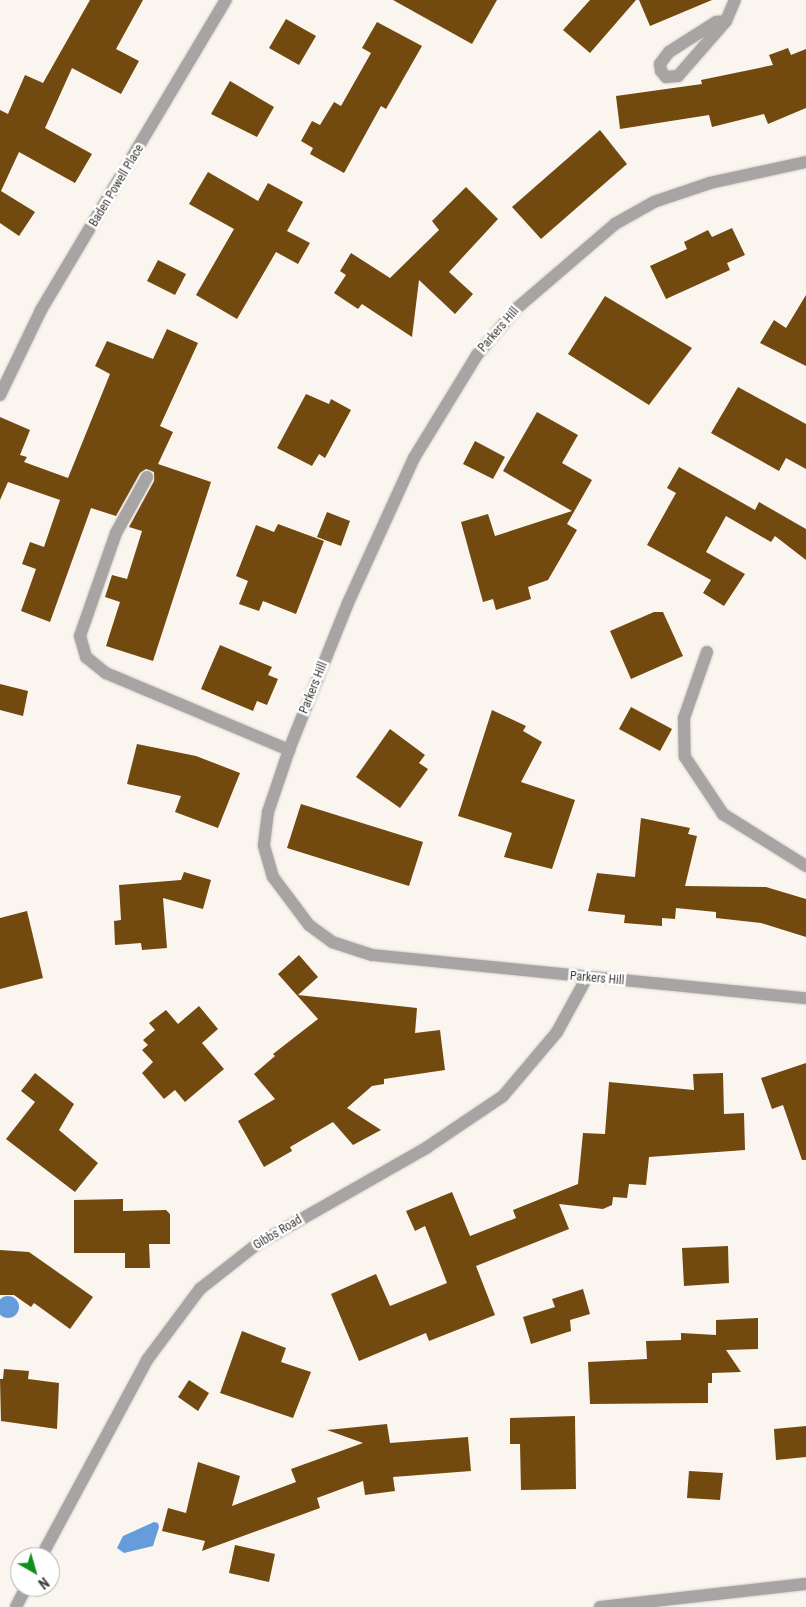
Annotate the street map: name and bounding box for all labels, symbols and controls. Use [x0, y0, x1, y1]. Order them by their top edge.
street label: Baden Powell Place [87, 142, 147, 230]
street label: Parkers Hill [476, 305, 522, 355]
street label: Parkers Hill [297, 660, 331, 716]
street label: Parkers Hill [569, 969, 625, 989]
street label: Gibbs Road [251, 1213, 305, 1253]
north arrow [10, 1547, 60, 1597]
text: N [35, 1574, 52, 1592]

